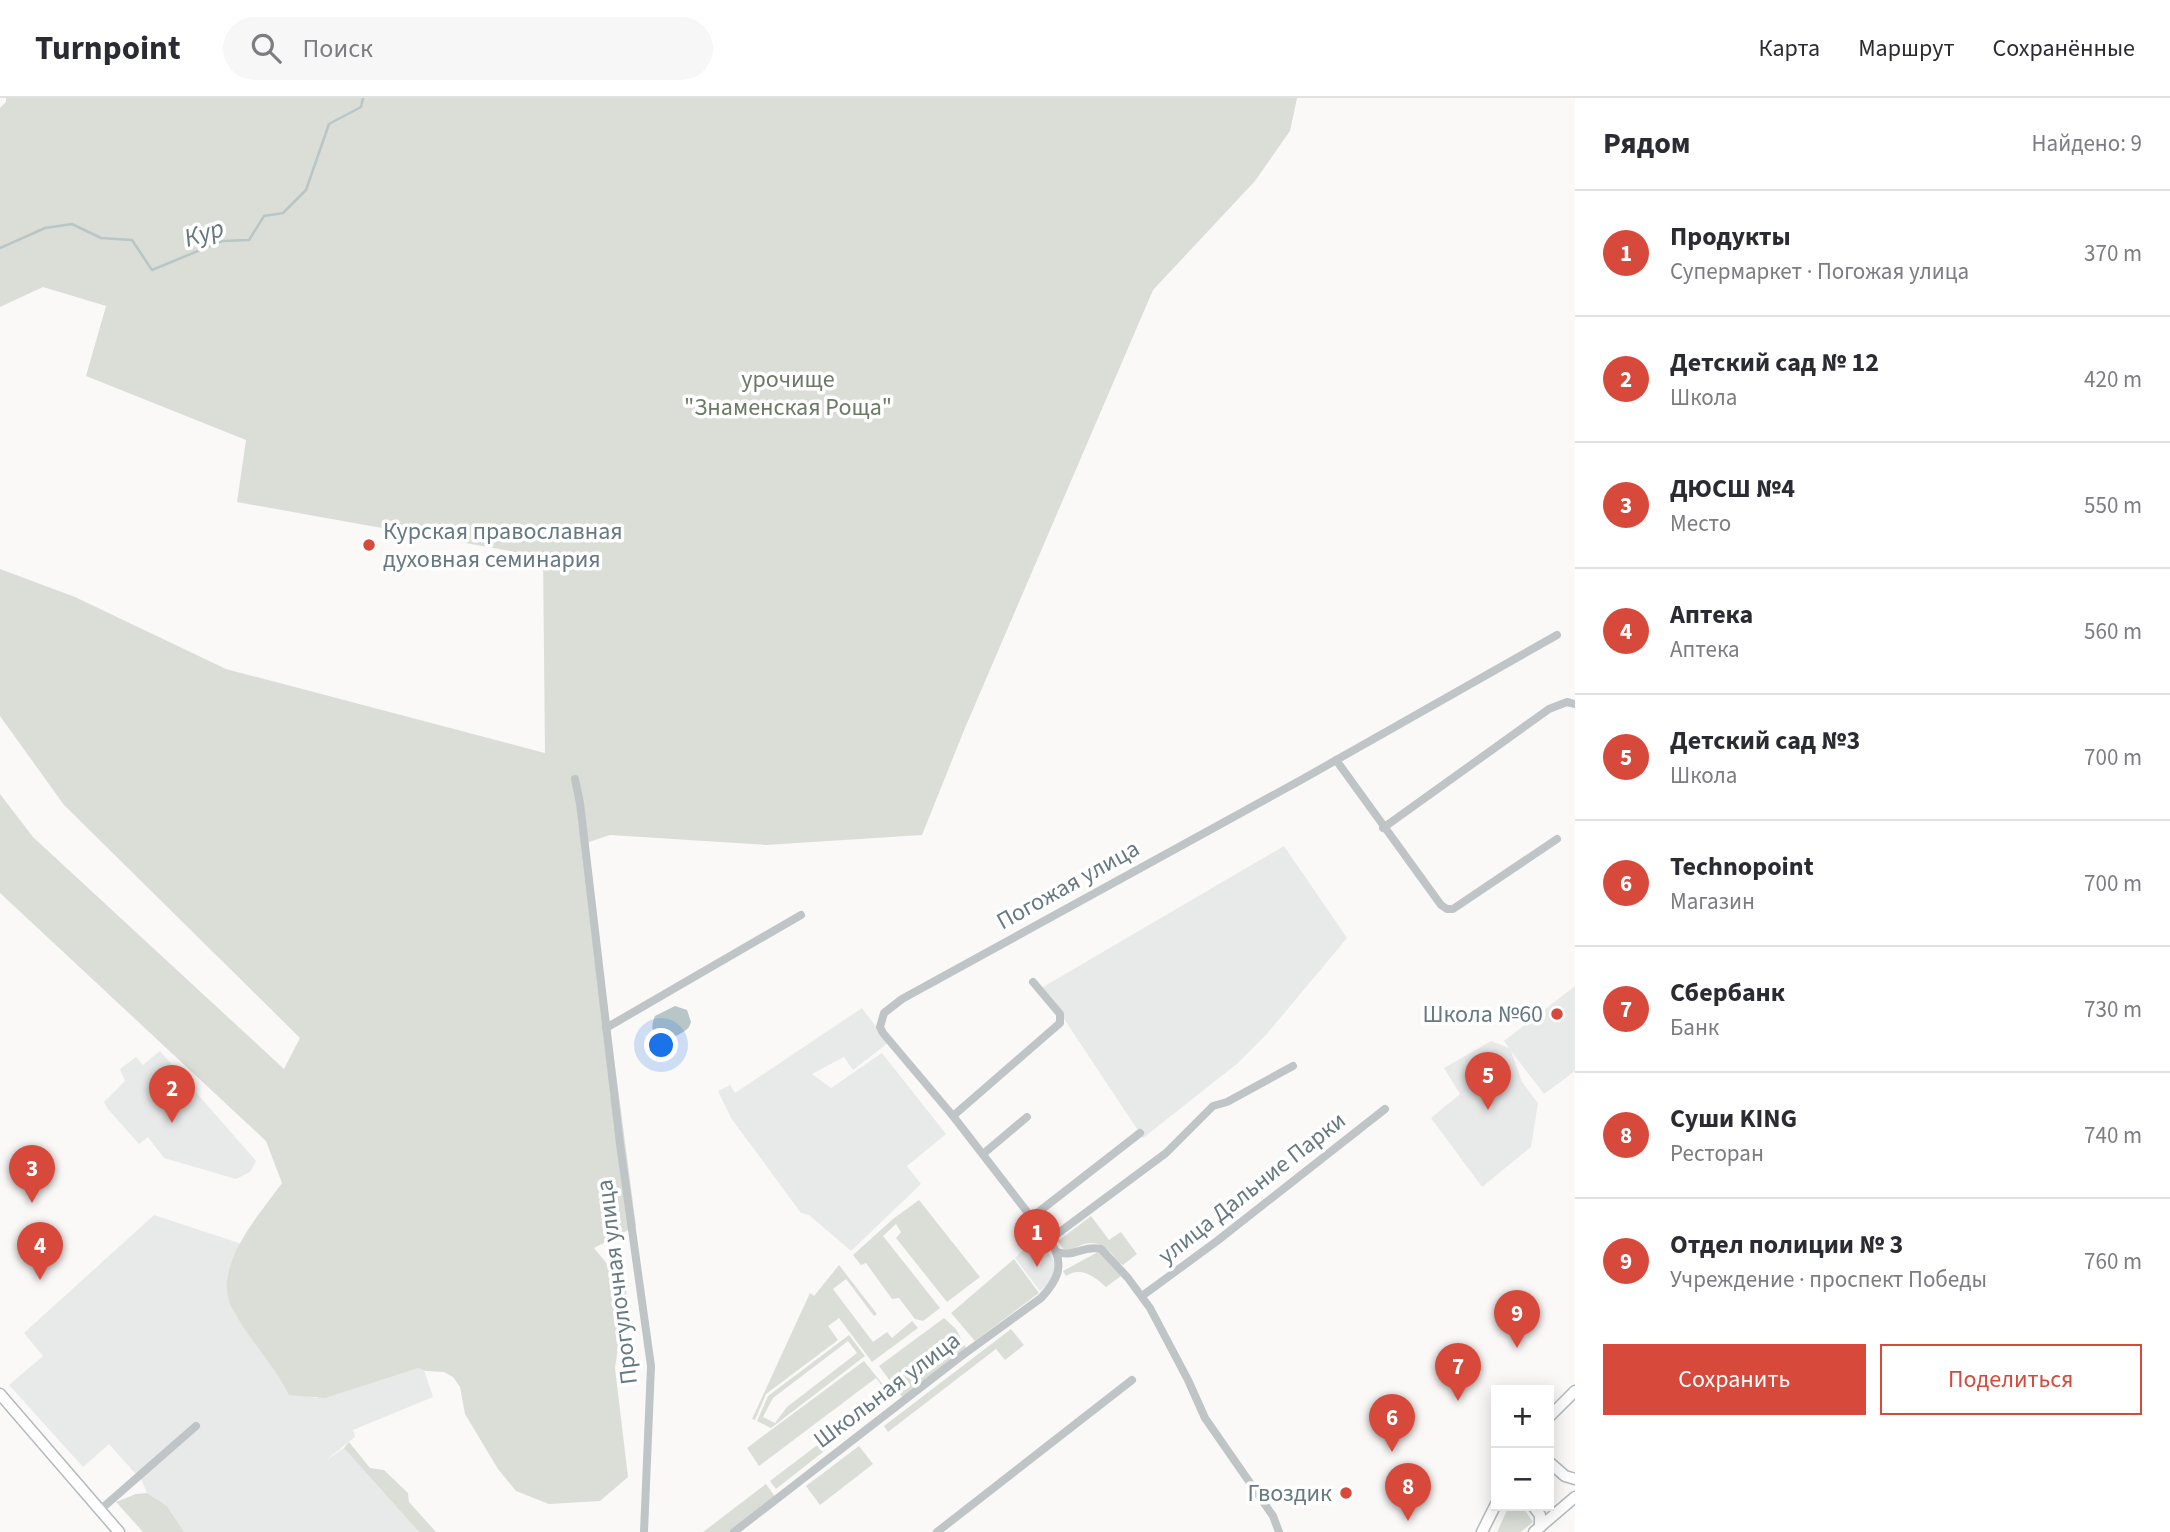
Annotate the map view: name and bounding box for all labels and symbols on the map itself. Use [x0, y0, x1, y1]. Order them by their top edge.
water label: Кур [179, 209, 229, 257]
park label: урочище "Знаменская Роща" [684, 362, 892, 425]
place label: Курская православная духовная семинария [383, 514, 623, 577]
marker: Курская православная духовная семинария [361, 537, 377, 553]
street label: Погожая улица [990, 831, 1146, 939]
place label: Школа №60 [1423, 997, 1543, 1032]
marker: Школа №60 [1549, 1006, 1565, 1022]
your location [644, 1028, 678, 1062]
pin: 5 [1465, 1052, 1511, 1110]
pin: 2 [149, 1065, 195, 1123]
street label: улица Дальние Парки [1151, 1103, 1353, 1273]
pin: 3 [9, 1145, 55, 1203]
street label: Прогулочная улица [587, 1178, 647, 1386]
pin: 1 [1014, 1209, 1060, 1267]
pin: 4 [17, 1222, 63, 1280]
pin: 9 [1494, 1290, 1540, 1348]
street label: Школьная улица [806, 1323, 968, 1457]
pin: 7 [1435, 1343, 1481, 1401]
pin: 6 [1369, 1394, 1415, 1452]
pin: 8 [1385, 1463, 1431, 1521]
place label: Гвоздик [1248, 1476, 1332, 1511]
marker: Гвоздик [1338, 1485, 1354, 1501]

